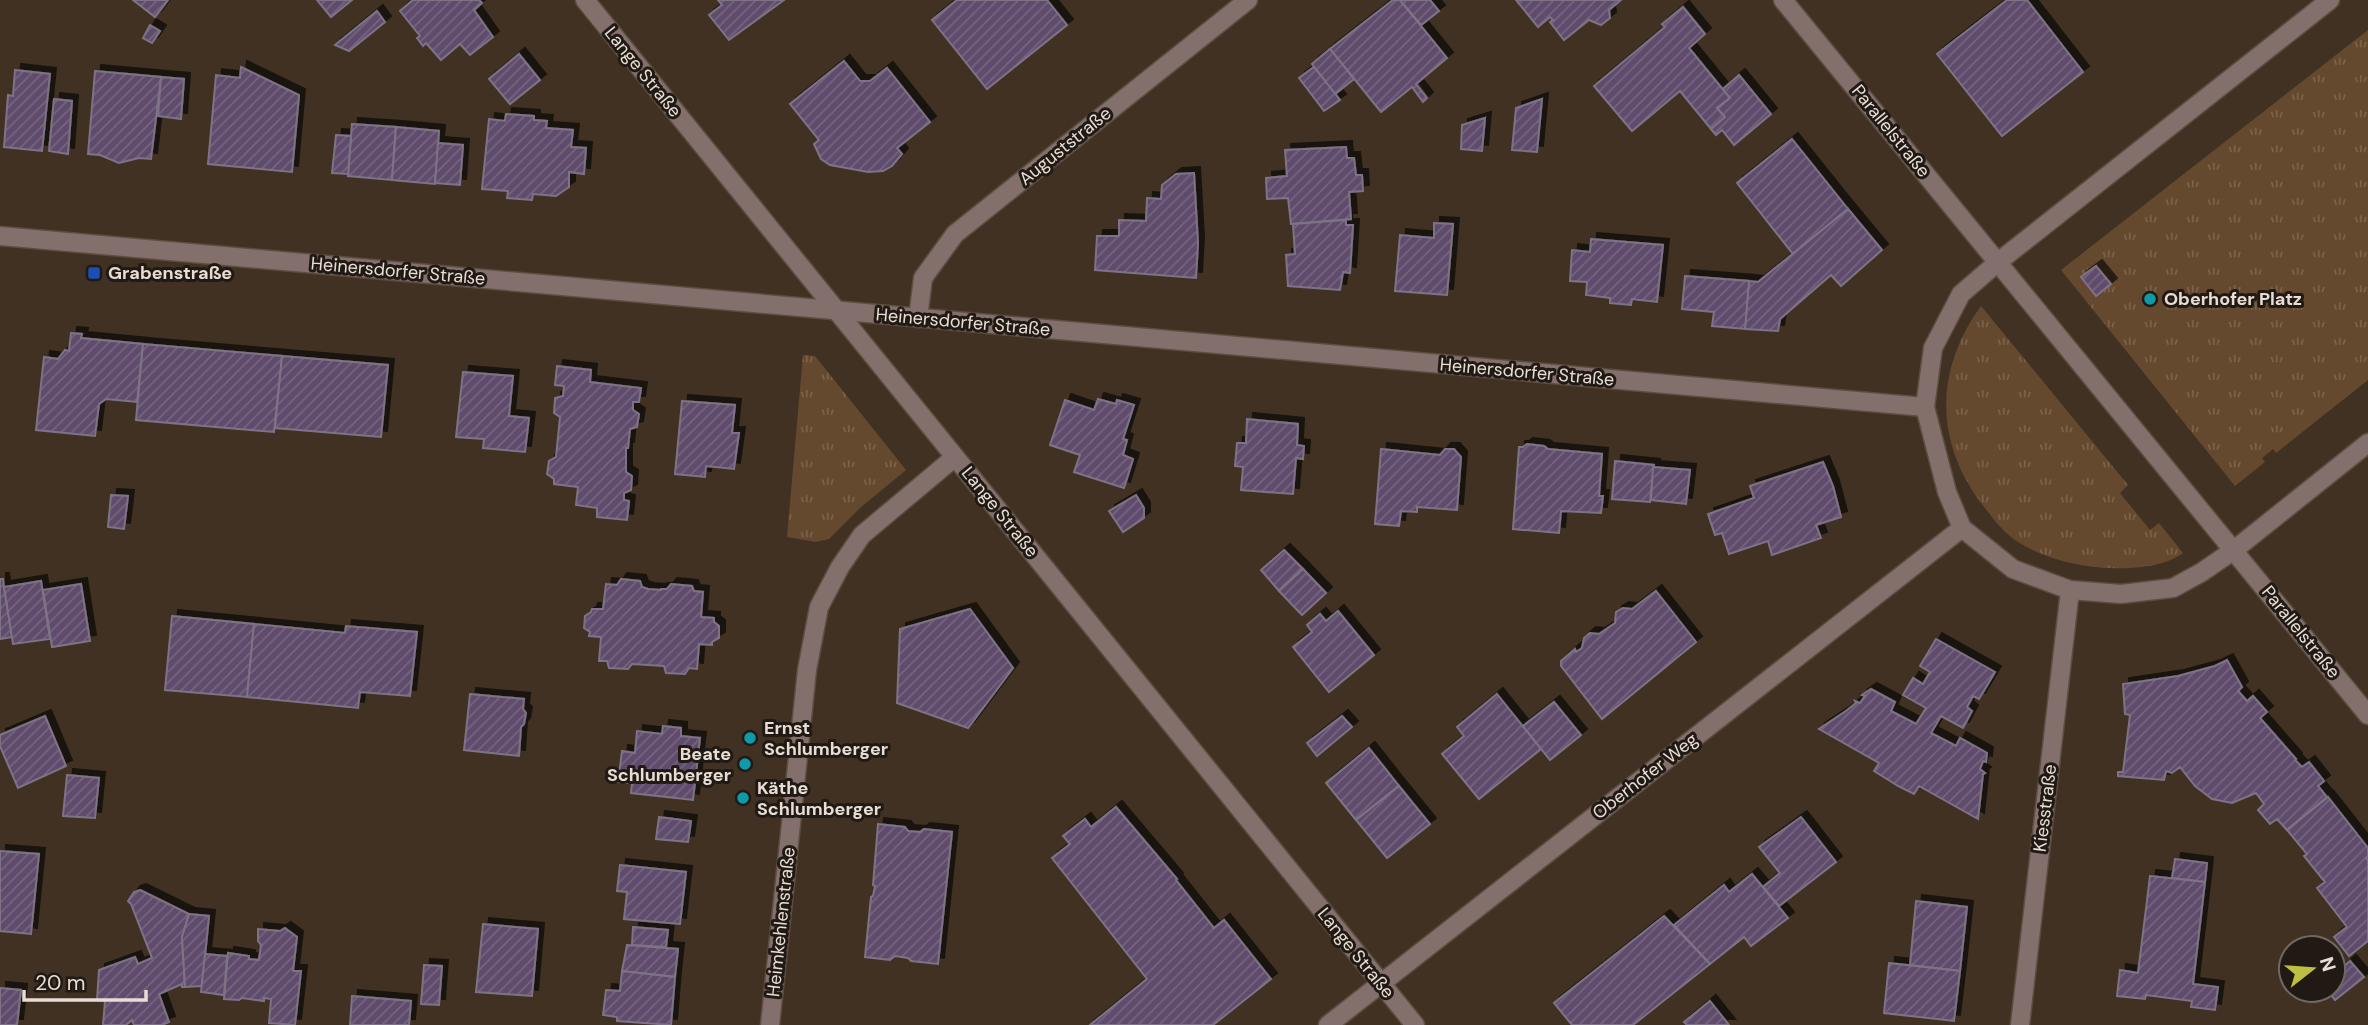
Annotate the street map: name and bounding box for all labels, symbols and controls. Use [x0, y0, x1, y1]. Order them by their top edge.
street label: Lange Straße [599, 22, 687, 122]
street label: Parallelstraße [1846, 80, 1936, 182]
street label: Auguststraße [1014, 101, 1116, 191]
street label: Heinersdorfer Straße [310, 251, 486, 291]
place label: Grabenstraße [108, 261, 232, 285]
marker: Grabenstraße [86, 265, 102, 281]
place label: Oberhofer Platz [2164, 287, 2302, 311]
marker: Oberhofer Platz [2142, 291, 2158, 307]
street label: Heinersdorfer Straße [875, 302, 1051, 342]
street label: Heinersdorfer Straße [1439, 352, 1615, 392]
street label: Lange Straße [956, 462, 1044, 562]
street label: Parallelstraße [2256, 581, 2346, 683]
place label: Ernst Schlumberger [764, 716, 888, 761]
street label: Oberhofer Weg [1587, 727, 1703, 825]
marker: Ernst Schlumberger [742, 730, 758, 746]
place label: Beate Schlumberger [607, 742, 731, 787]
marker: Beate Schlumberger [737, 756, 753, 772]
street label: Kiesstraße [2028, 763, 2062, 853]
place label: Käthe Schlumberger [757, 776, 881, 821]
marker: Käthe Schlumberger [735, 790, 751, 806]
street label: Heimkehlenstraße [761, 846, 801, 998]
street label: Lange Straße [1312, 903, 1400, 1003]
north arrow [2277, 934, 2347, 1004]
text: N [2314, 954, 2342, 974]
scale bar [24, 958, 147, 1002]
text: 20 m [35, 969, 86, 997]

